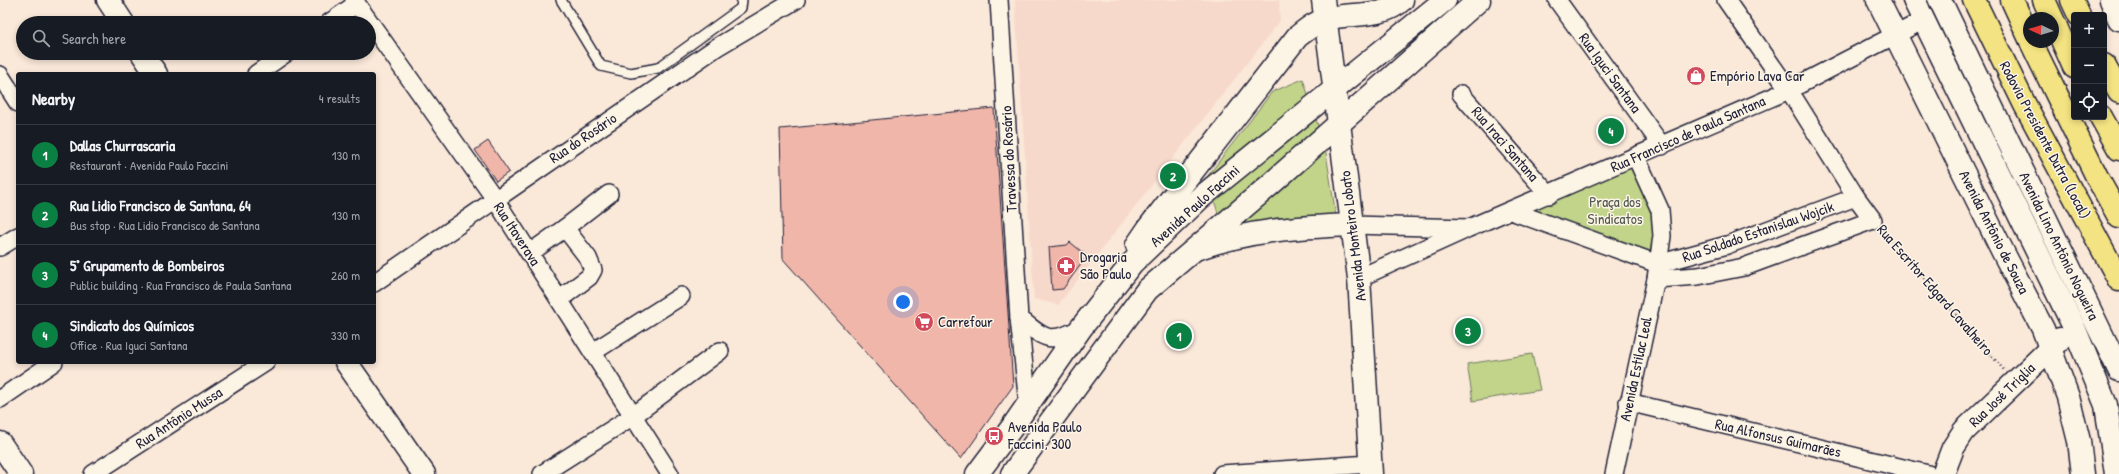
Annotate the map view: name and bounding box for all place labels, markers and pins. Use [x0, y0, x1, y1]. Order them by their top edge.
shop icon: Empório Lava Car [1685, 65, 1707, 87]
place label: Empório Lava Car [1710, 65, 1805, 86]
pin: 4 [1598, 116, 1624, 146]
pin: 2 [1160, 161, 1186, 191]
place label: Drogaria São Paulo [1080, 246, 1131, 284]
pharmacy icon: Drogaria São Paulo [1055, 255, 1077, 277]
supermarket icon: Carrefour [913, 311, 935, 333]
place label: Carrefour [938, 311, 993, 332]
pin: 3 [1455, 316, 1481, 346]
pin: 1 [1166, 321, 1192, 351]
place label: Avenida Paulo Faccini, 300 [1007, 416, 1082, 454]
bus stop icon: Avenida Paulo Faccini, 300 [983, 425, 1005, 447]

